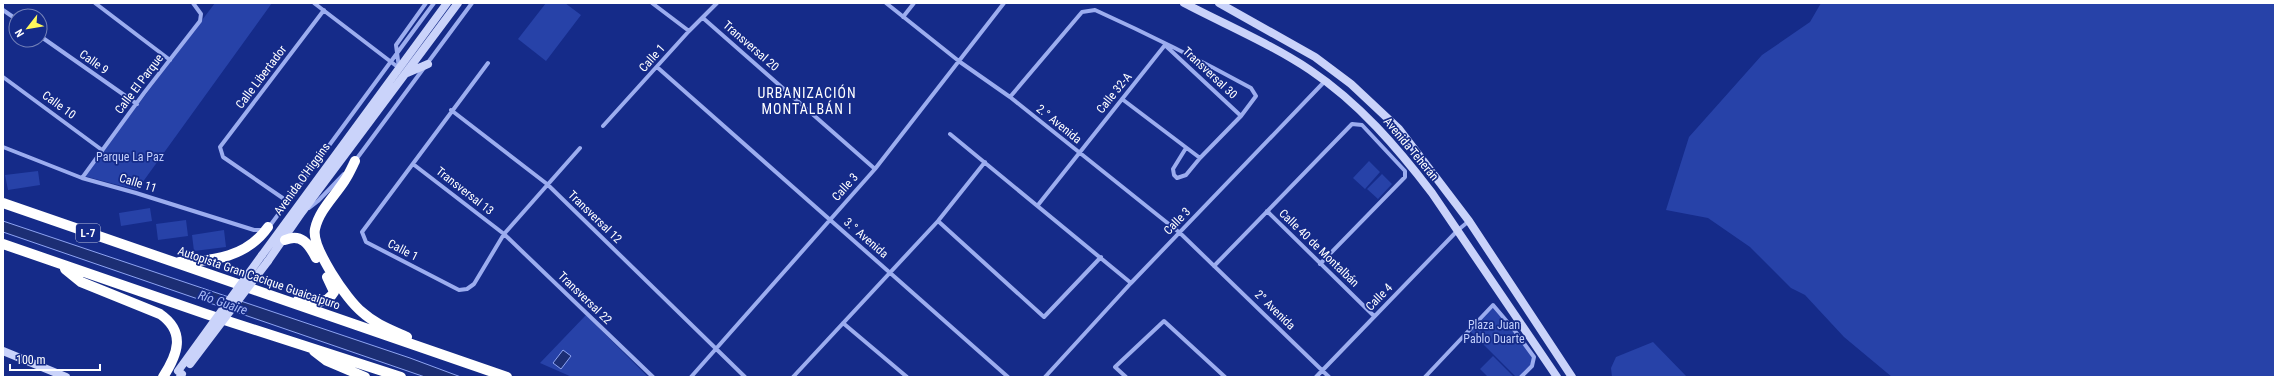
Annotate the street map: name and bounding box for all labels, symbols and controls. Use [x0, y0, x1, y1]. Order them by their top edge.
north arrow [8, 8, 48, 48]
street label: Transversal 20 [720, 18, 782, 74]
text: N [12, 26, 27, 39]
street label: Calle 1 [636, 41, 668, 75]
street label: Calle Libertador [233, 42, 289, 111]
street label: Transversal 30 [1180, 44, 1240, 102]
street label: Calle 9 [77, 47, 111, 77]
street label: Calle El Parque [112, 51, 166, 117]
street label: Calle 32-A [1093, 70, 1135, 116]
district label: URBANIZACIÓN MONTALBÁN I [757, 84, 857, 117]
street label: Calle 10 [39, 88, 79, 122]
street label: 2.° Avenida [1034, 102, 1085, 147]
street label: Avenida Teherán [1381, 115, 1441, 183]
street label: Avenida O'Higgins [271, 140, 333, 218]
park label: Parque La Paz [96, 150, 164, 164]
street label: Transversal 13 [433, 164, 497, 218]
street label: Calle 3 [829, 170, 861, 204]
street label: Calle 11 [118, 171, 158, 195]
street label: Transversal 12 [565, 188, 625, 246]
street label: Calle 3 [1161, 204, 1193, 238]
street label: Calle 40 de Montalbán [1276, 206, 1362, 290]
street label: 3.° Avenida [841, 215, 891, 261]
road number: L-7 [76, 224, 100, 242]
street label: Calle 1 [385, 236, 421, 264]
street label: Autopista Gran Cacique Guaicaipuro [176, 244, 342, 312]
street label: Transversal 22 [555, 269, 615, 327]
street label: Calle 4 [1363, 280, 1395, 314]
water label: Río Guaire [196, 287, 250, 318]
street label: 2° Avenida [1252, 287, 1298, 333]
park label: Plaza Juan Pablo Duarte [1463, 318, 1525, 346]
scale bar [10, 346, 100, 372]
text: 100 m [16, 353, 46, 367]

